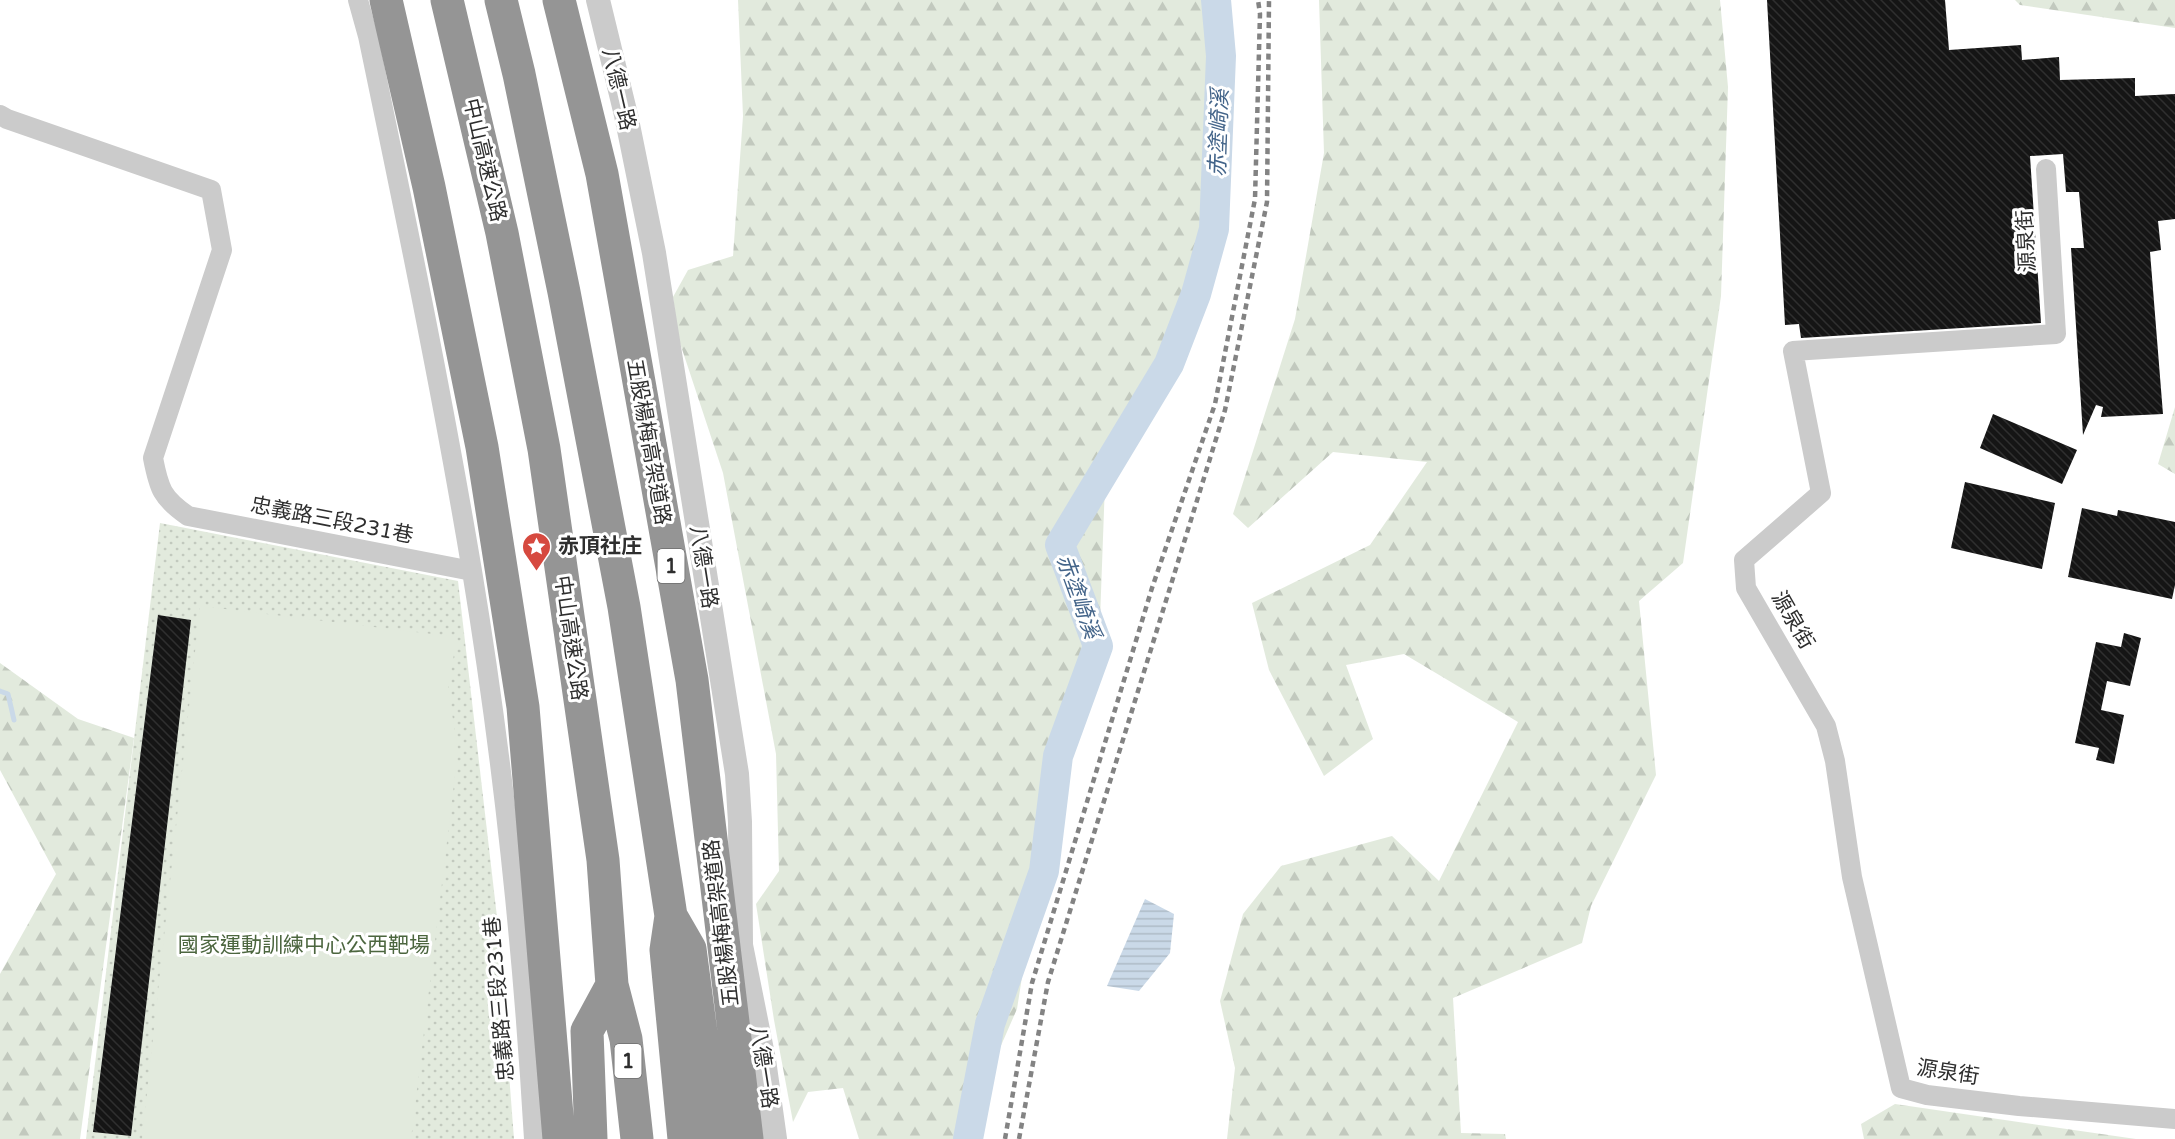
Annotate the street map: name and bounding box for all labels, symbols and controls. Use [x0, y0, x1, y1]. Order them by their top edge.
street label: 八德一路 [597, 45, 640, 133]
water label: 赤塗崎溪 [1204, 86, 1234, 177]
street label: 中山高速公路 [458, 96, 511, 224]
street label: 源泉街 [2012, 209, 2041, 273]
street label: 五股楊梅高架道路 [622, 357, 675, 527]
street label: 忠義路三段231巷 [248, 492, 416, 549]
street label: 八德一路 [685, 524, 722, 611]
place icon: 赤頂社庄 [521, 530, 553, 572]
place label: 赤頂社庄 [558, 534, 642, 559]
road number: 1 [658, 549, 684, 583]
water label: 赤塗崎溪 [1051, 551, 1106, 645]
street label: 中山高速公路 [549, 574, 592, 702]
street label: 源泉街 [1766, 587, 1819, 654]
street label: 五股楊梅高架道路 [699, 838, 744, 1008]
street label: 忠義路三段231巷 [480, 915, 519, 1083]
park label: 國家運動訓練中心公西靶場 [178, 933, 430, 958]
street label: 八德一路 [745, 1024, 782, 1111]
road number: 1 [614, 1044, 642, 1078]
street label: 源泉街 [1915, 1055, 1981, 1090]

